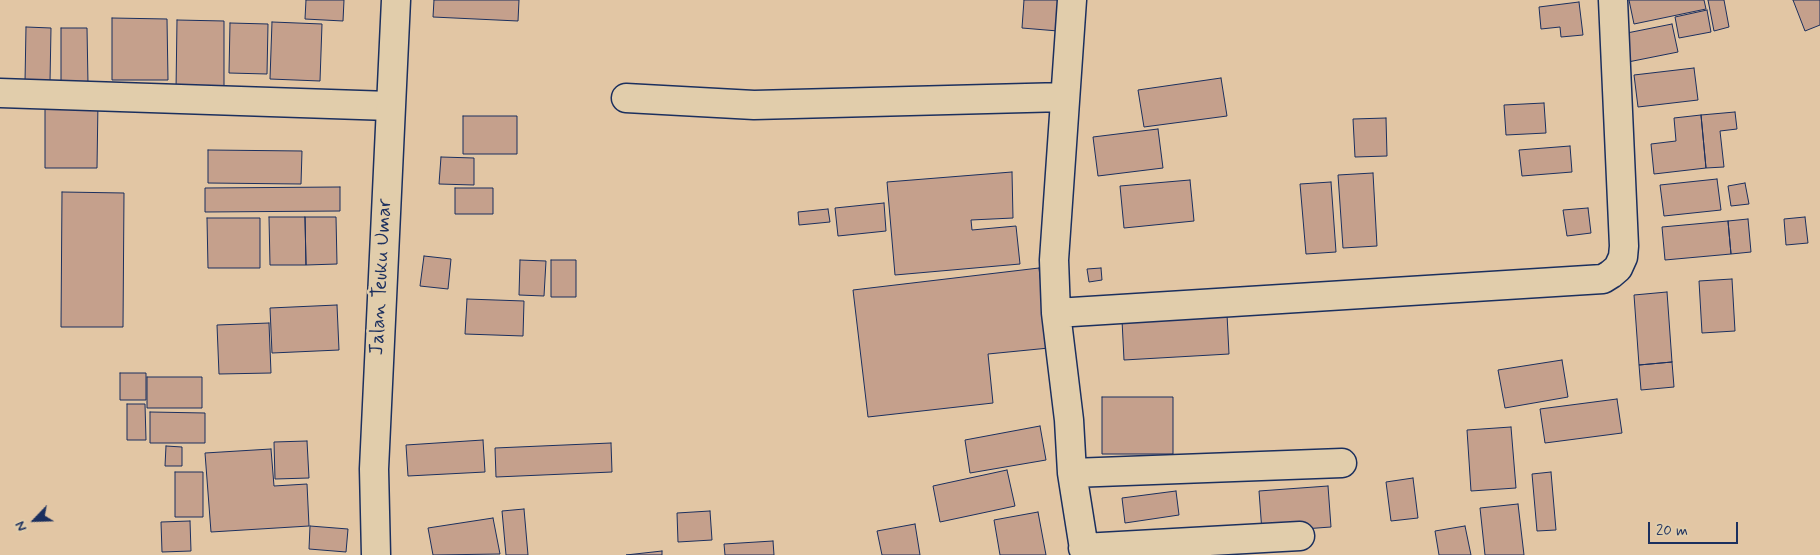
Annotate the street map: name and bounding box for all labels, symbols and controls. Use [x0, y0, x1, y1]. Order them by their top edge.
street label: Jalan Teuku Umar [366, 198, 398, 356]
north arrow [10, 495, 60, 545]
scale bar [1650, 512, 1740, 544]
text: N [11, 518, 31, 534]
text: 20 m [1656, 521, 1688, 541]

